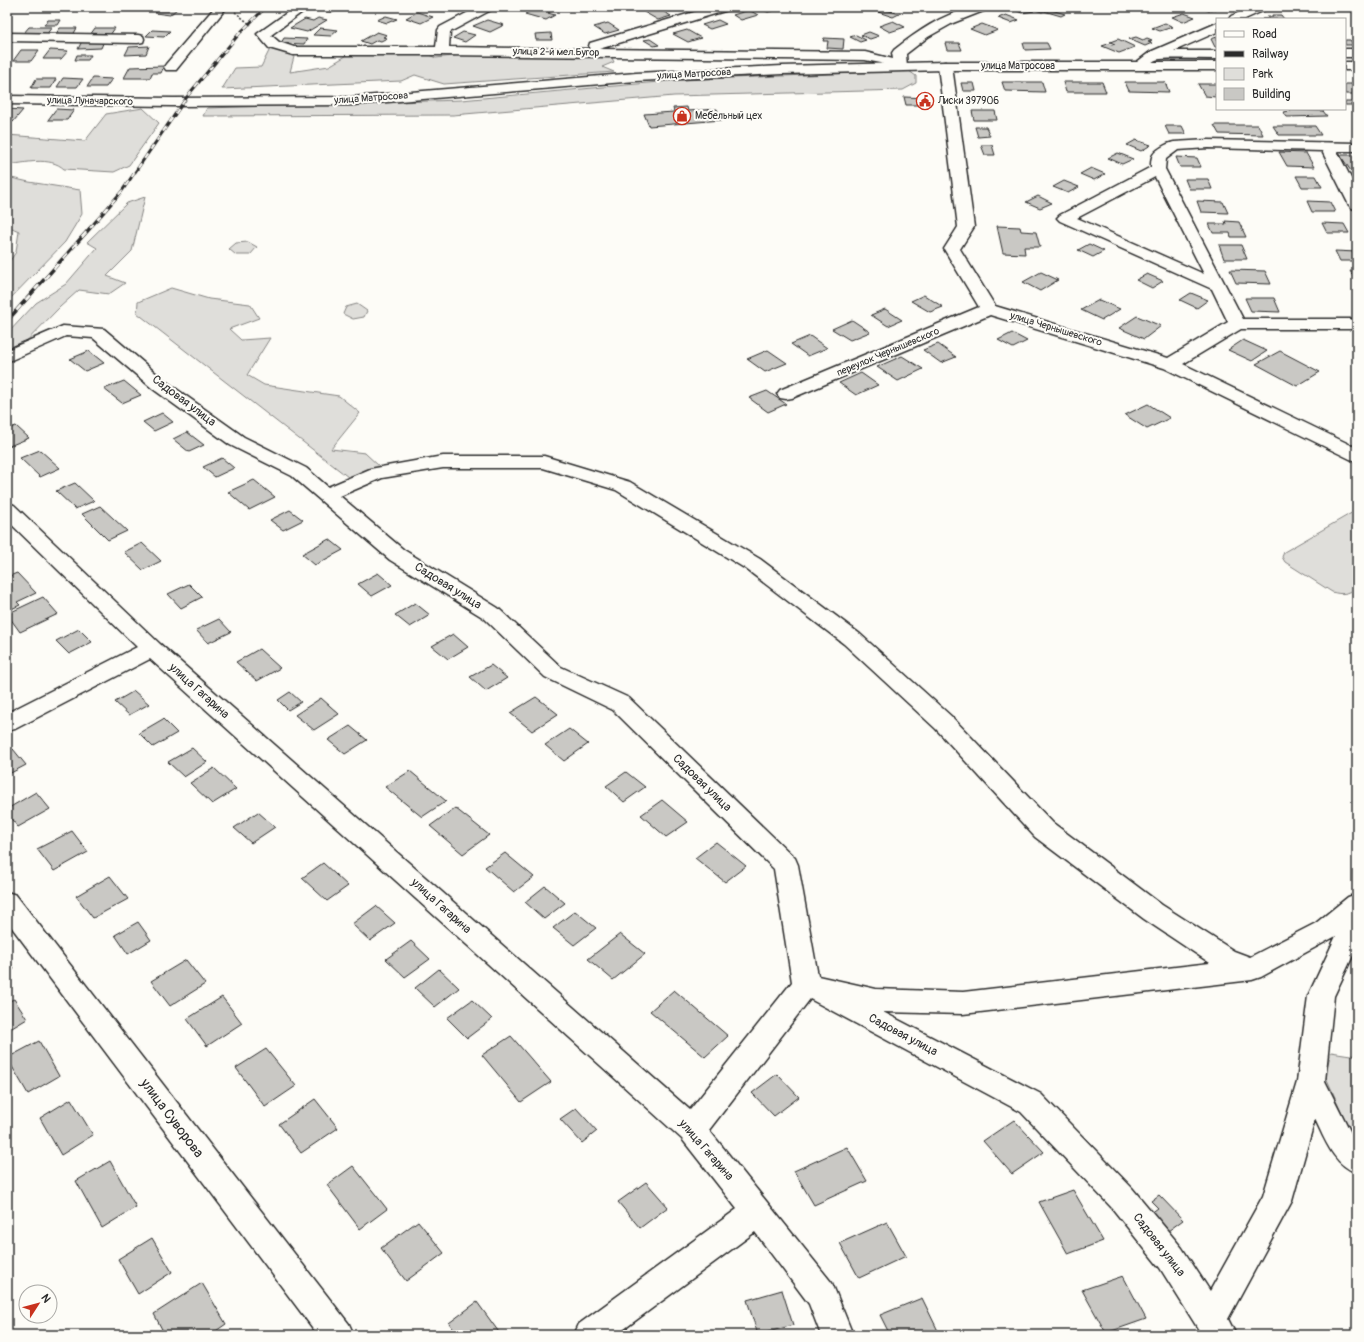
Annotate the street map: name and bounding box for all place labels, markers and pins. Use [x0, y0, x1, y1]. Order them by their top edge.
public building icon: Лиски 397906 [915, 91, 935, 111]
place label: Лиски 397906 [937, 95, 999, 107]
shop icon: Мебельный цех [672, 106, 692, 126]
place label: Мебельный цех [695, 110, 762, 122]

